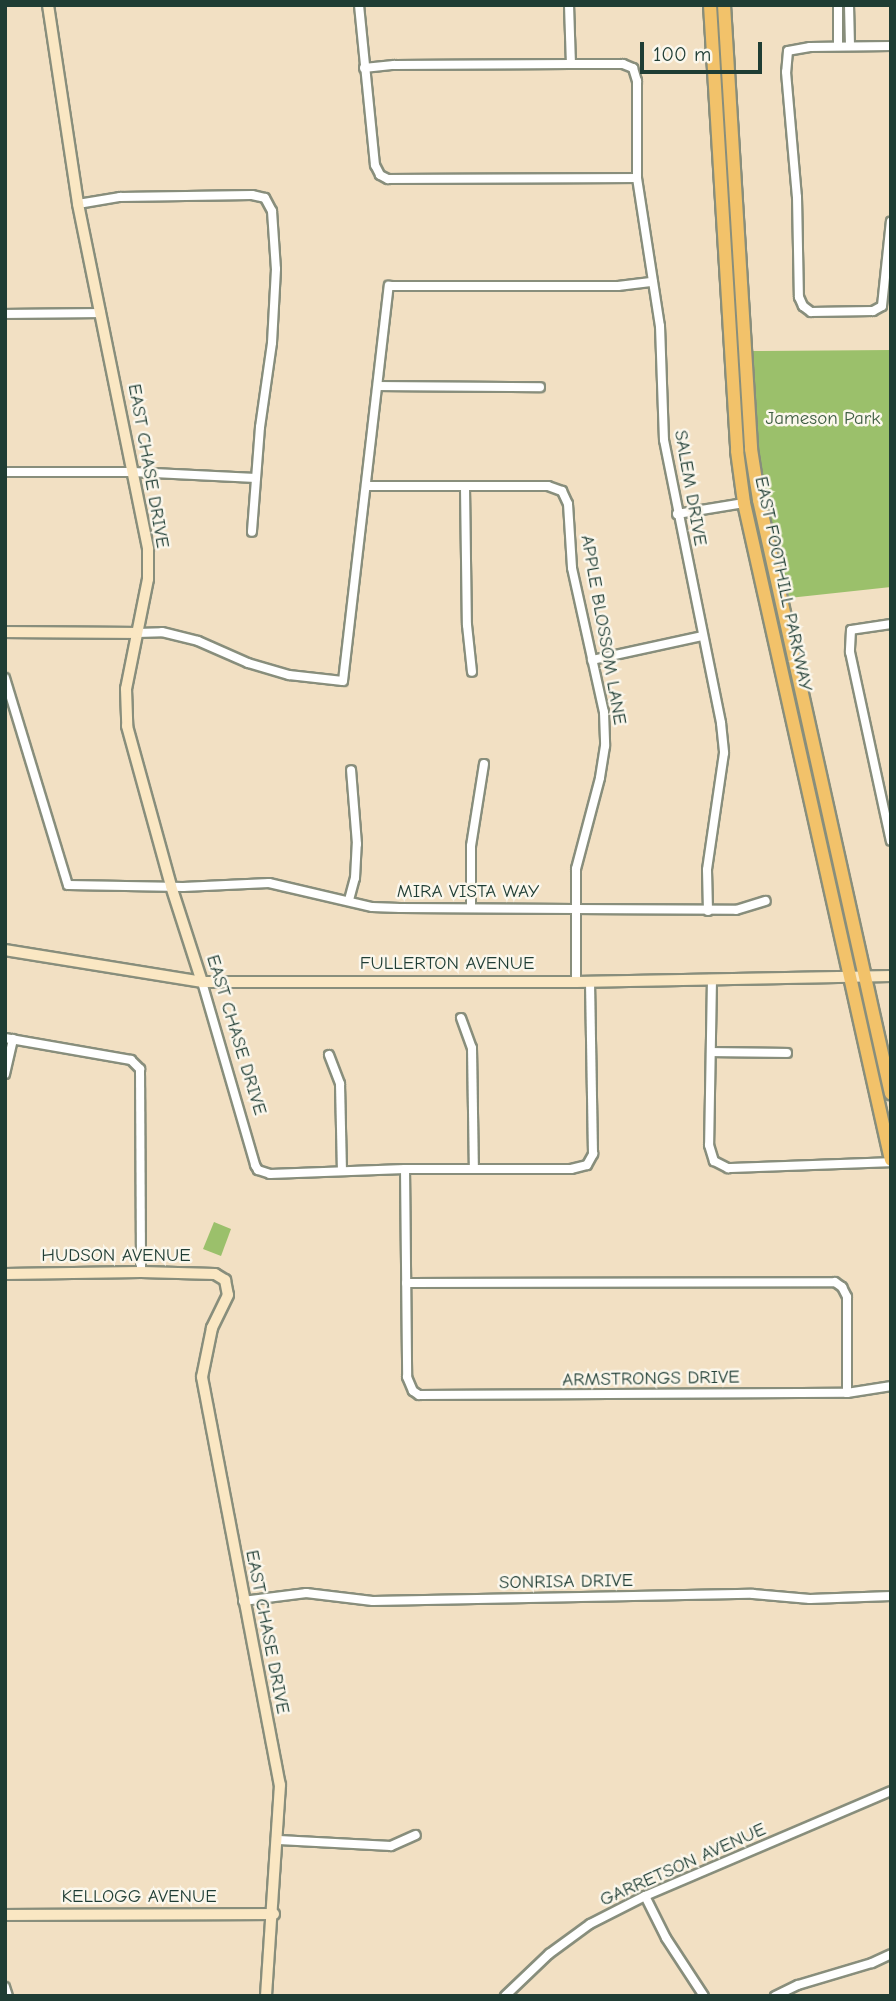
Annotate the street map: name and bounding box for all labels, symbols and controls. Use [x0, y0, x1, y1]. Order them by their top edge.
scale bar [644, 28, 766, 72]
text: 100 m [653, 42, 711, 66]
street label: EAST CHASE DRIVE [122, 382, 174, 550]
park label: Jameson Park [766, 408, 880, 430]
street label: SALEM DRIVE [669, 428, 711, 548]
street label: EAST FOOTHILL PARKWAY [749, 474, 817, 694]
street label: APPLE BLOSSOM LANE [575, 533, 631, 727]
street label: MIRA VISTA WAY [397, 881, 539, 903]
street label: EAST CHASE DRIVE [201, 952, 271, 1118]
street label: FULLERTON AVENUE [360, 953, 534, 975]
street label: HUDSON AVENUE [41, 1245, 191, 1267]
street label: ARMSTRONGS DRIVE [562, 1366, 740, 1392]
street label: EAST CHASE DRIVE [240, 1548, 294, 1716]
street label: SONRISA DRIVE [499, 1569, 633, 1595]
street label: GARRETSON AVENUE [597, 1818, 769, 1912]
street label: KELLOGG AVENUE [61, 1886, 217, 1908]

